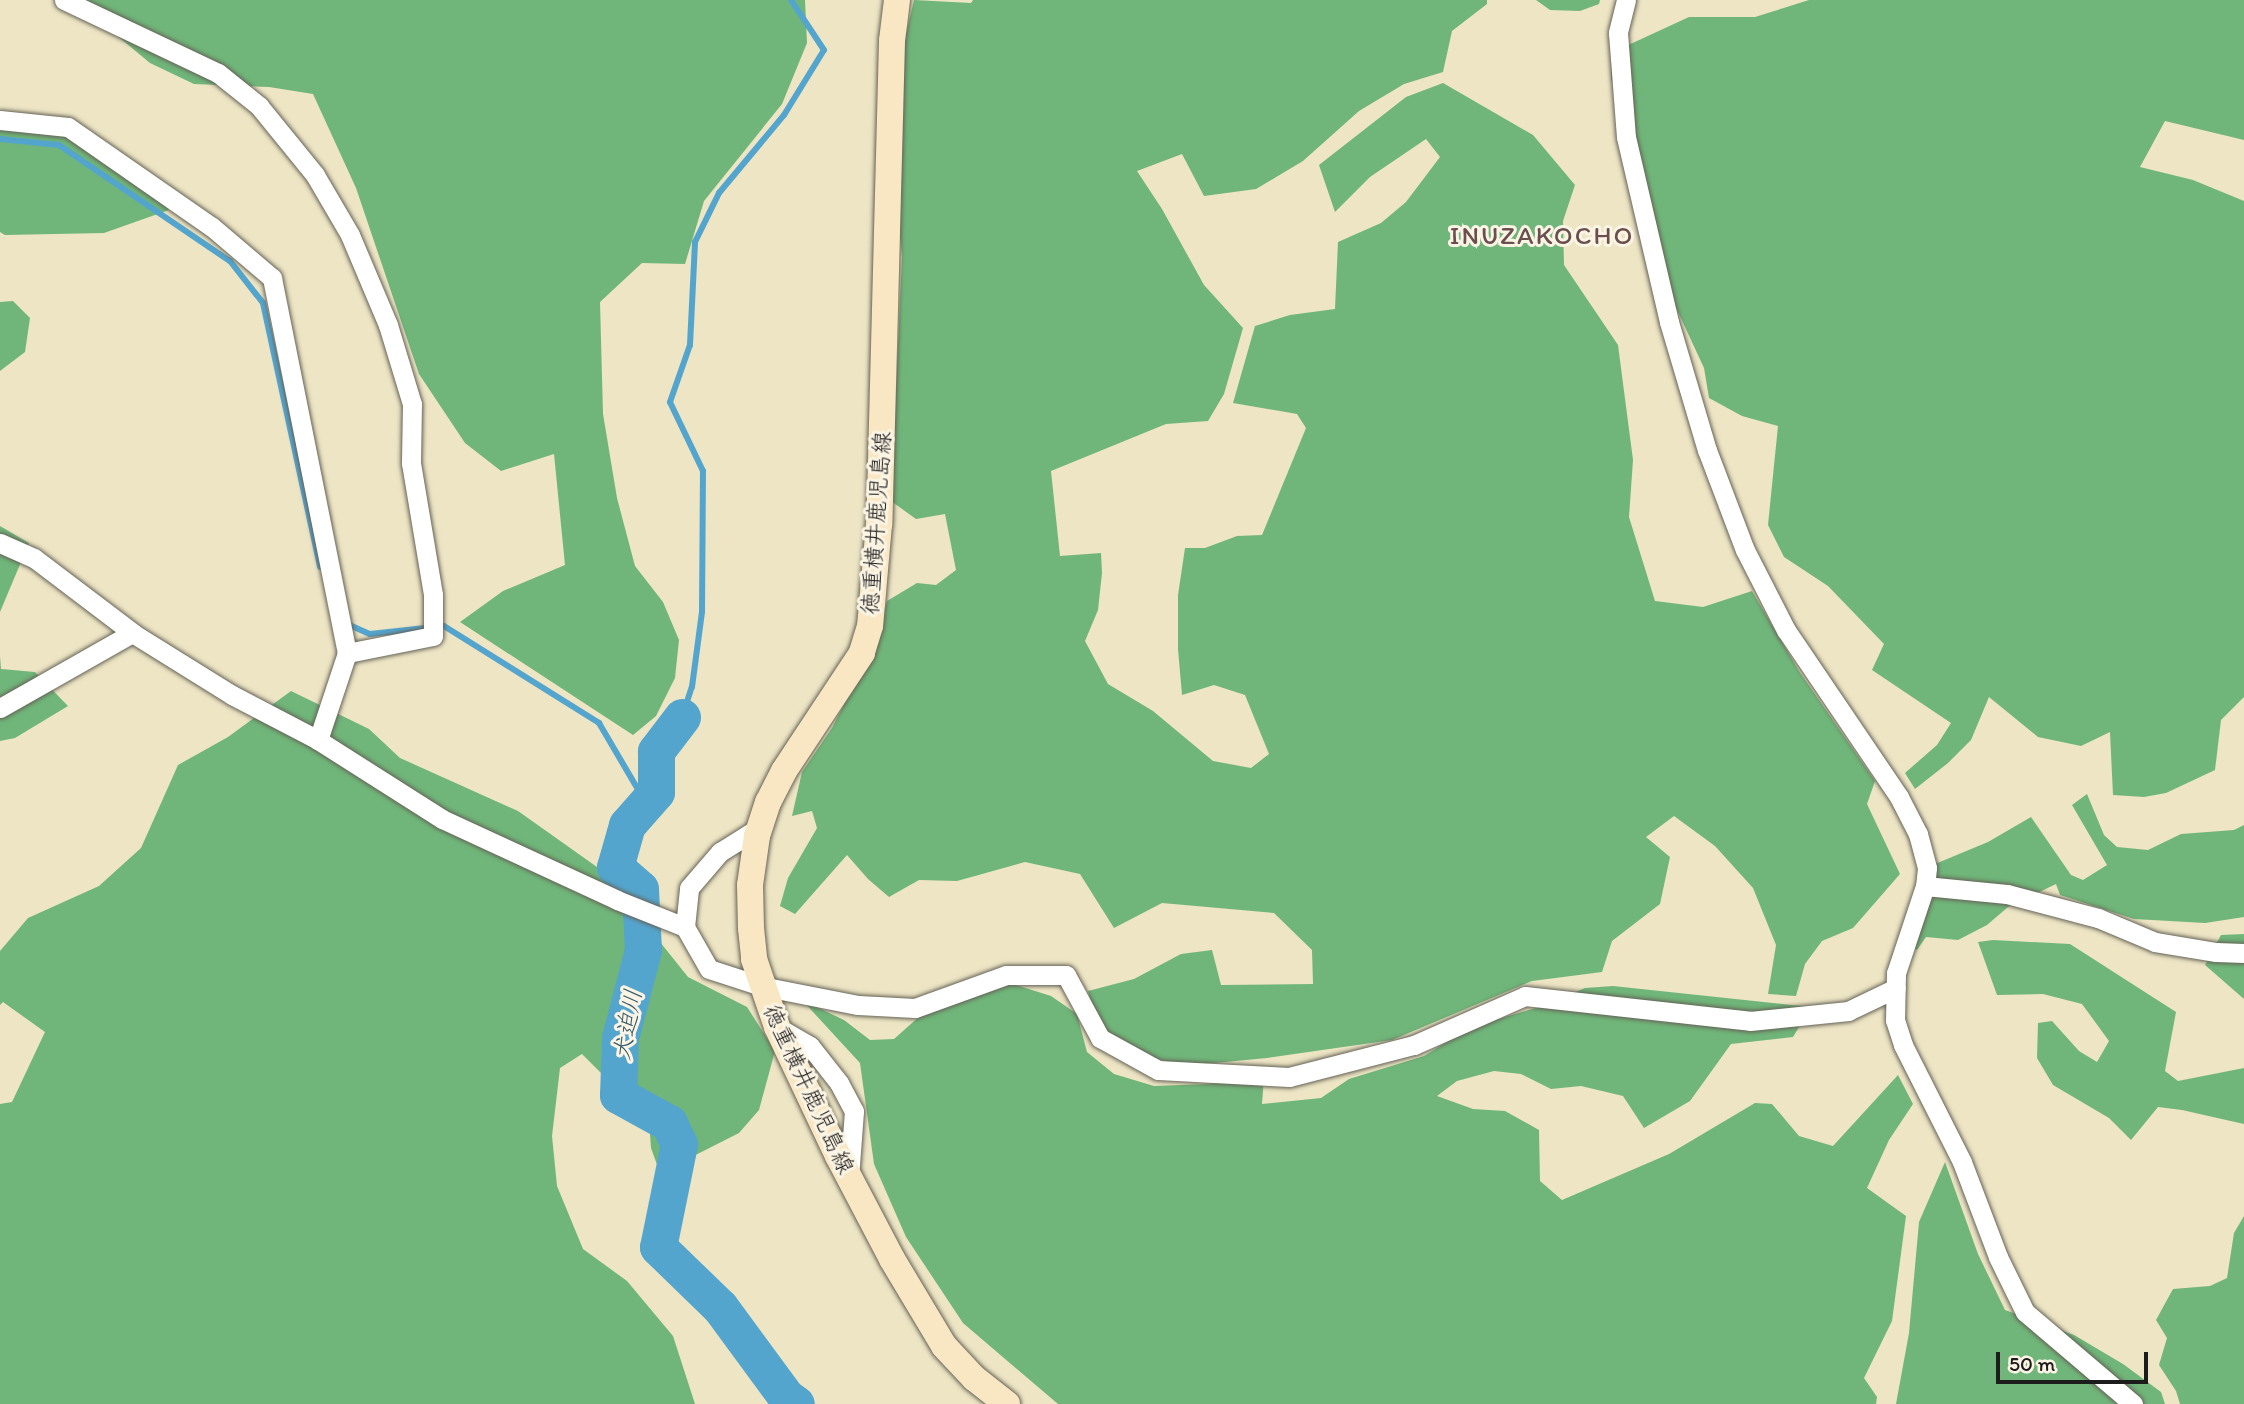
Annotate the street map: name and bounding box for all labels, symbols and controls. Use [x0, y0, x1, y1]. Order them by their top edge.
district label: INUZAKOCHO [1451, 220, 1633, 252]
street label: 徳重横井鹿児島線 [856, 430, 896, 616]
water label: 犬迫川 [607, 987, 647, 1063]
street label: 徳重横井鹿児島線 [758, 1000, 860, 1178]
scale bar [1999, 1338, 2151, 1382]
text: 50 m [2009, 1351, 2055, 1376]

